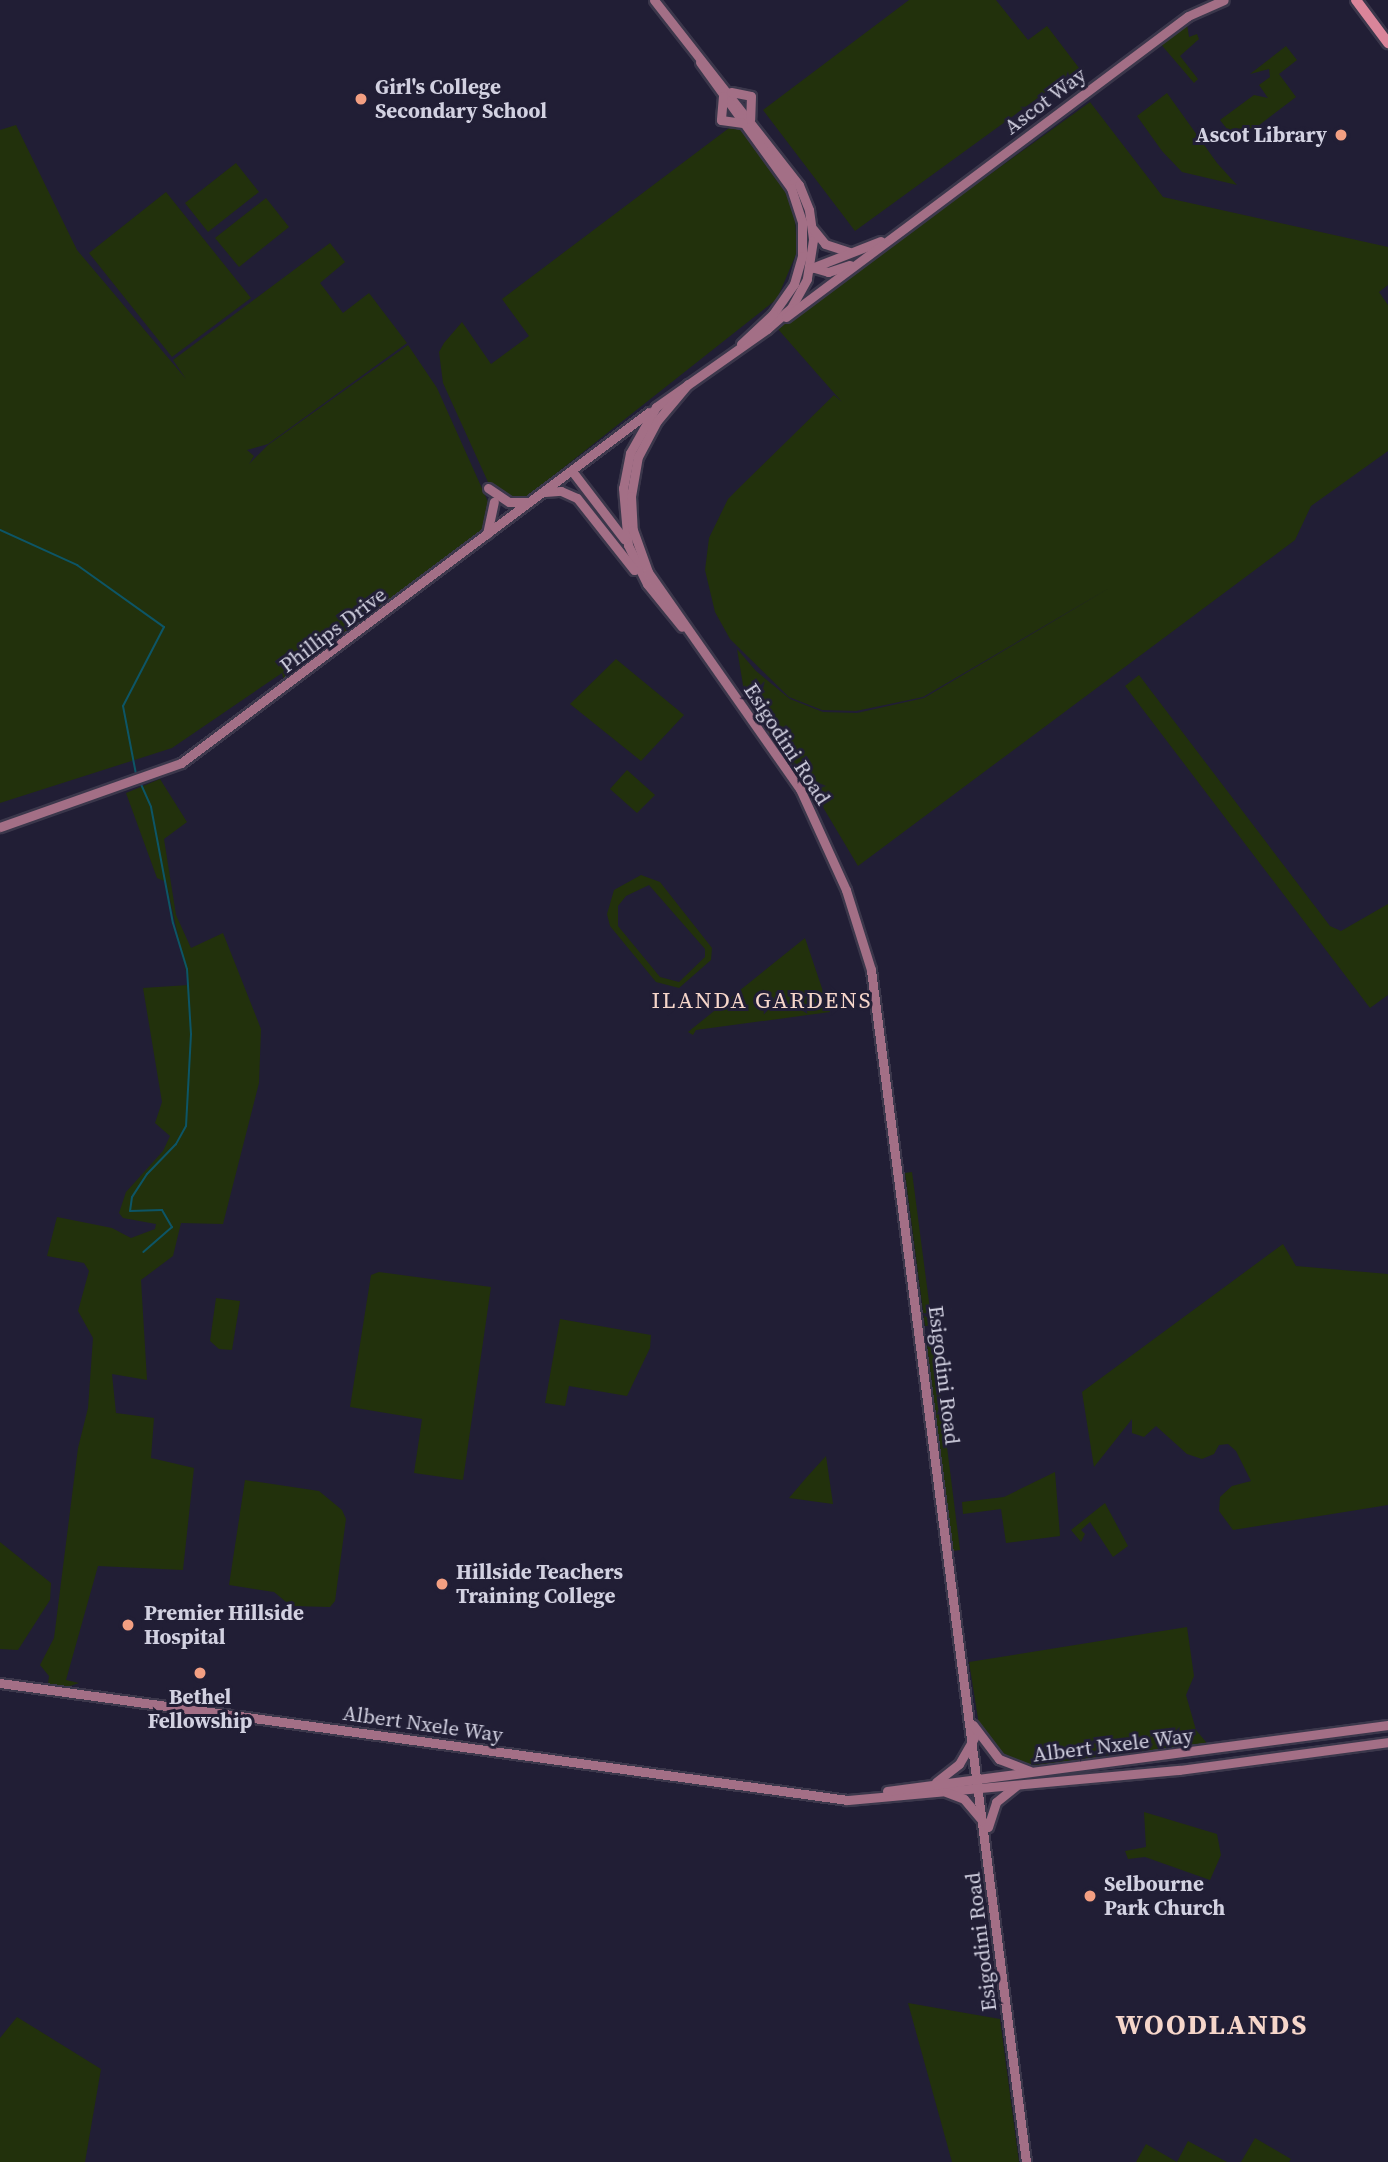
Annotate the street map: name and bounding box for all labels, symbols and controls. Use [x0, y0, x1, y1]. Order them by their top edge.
street label: Ascot Way [999, 62, 1091, 140]
place label: Girl's College Secondary School [375, 74, 547, 124]
marker: Girl's College Secondary School [353, 91, 369, 107]
place label: Ascot Library [1195, 122, 1327, 148]
marker: Ascot Library [1333, 127, 1349, 143]
street label: Phillips Drive [275, 582, 391, 678]
street label: Esigodini Road [738, 678, 836, 810]
district label: ILANDA GARDENS [653, 986, 871, 1014]
street label: Esigodini Road [923, 1304, 965, 1446]
place label: Hillside Teachers Training College [456, 1559, 623, 1609]
marker: Hillside Teachers Training College [434, 1576, 450, 1592]
place label: Premier Hillside Hospital [144, 1600, 304, 1650]
marker: Premier Hillside Hospital [118, 1615, 138, 1635]
marker: Bethel Fellowship [192, 1665, 208, 1681]
place label: Bethel Fellowship [148, 1684, 252, 1734]
street label: Albert Nxele Way [341, 1700, 505, 1748]
street label: Albert Nxele Way [1031, 1723, 1195, 1767]
street label: Esigodini Road [960, 1871, 1002, 2013]
place label: Selbourne Park Church [1104, 1871, 1225, 1921]
marker: Selbourne Park Church [1082, 1888, 1098, 1904]
district label: WOODLANDS [1117, 2007, 1307, 2041]

